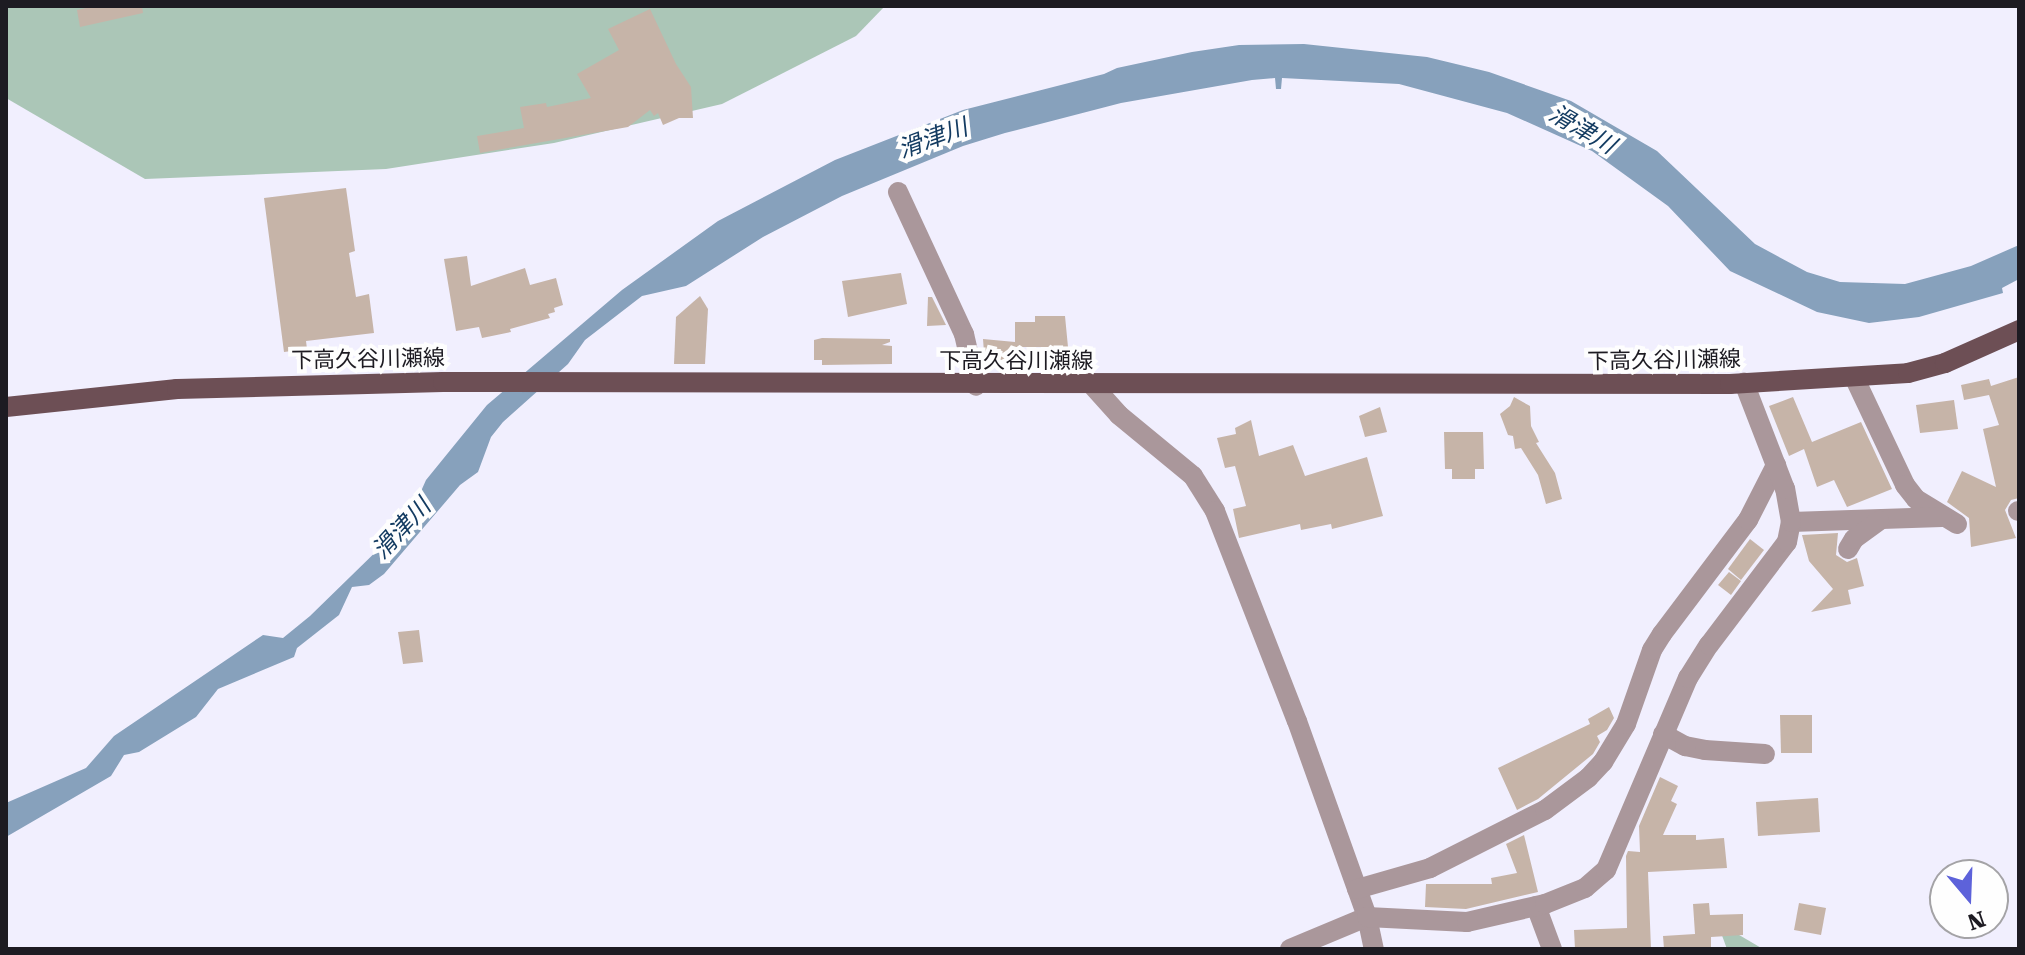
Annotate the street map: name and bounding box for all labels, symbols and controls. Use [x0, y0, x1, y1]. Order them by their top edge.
water label: 滑津川 [1544, 100, 1620, 160]
water label: 滑津川 [894, 113, 972, 165]
street label: 下高久谷川瀬線 [291, 344, 445, 374]
street label: 下高久谷川瀬線 [1587, 345, 1741, 375]
street label: 下高久谷川瀬線 [939, 348, 1093, 374]
water label: 滑津川 [367, 493, 437, 565]
north arrow [1929, 859, 2009, 939]
text: N [1964, 906, 1988, 935]

